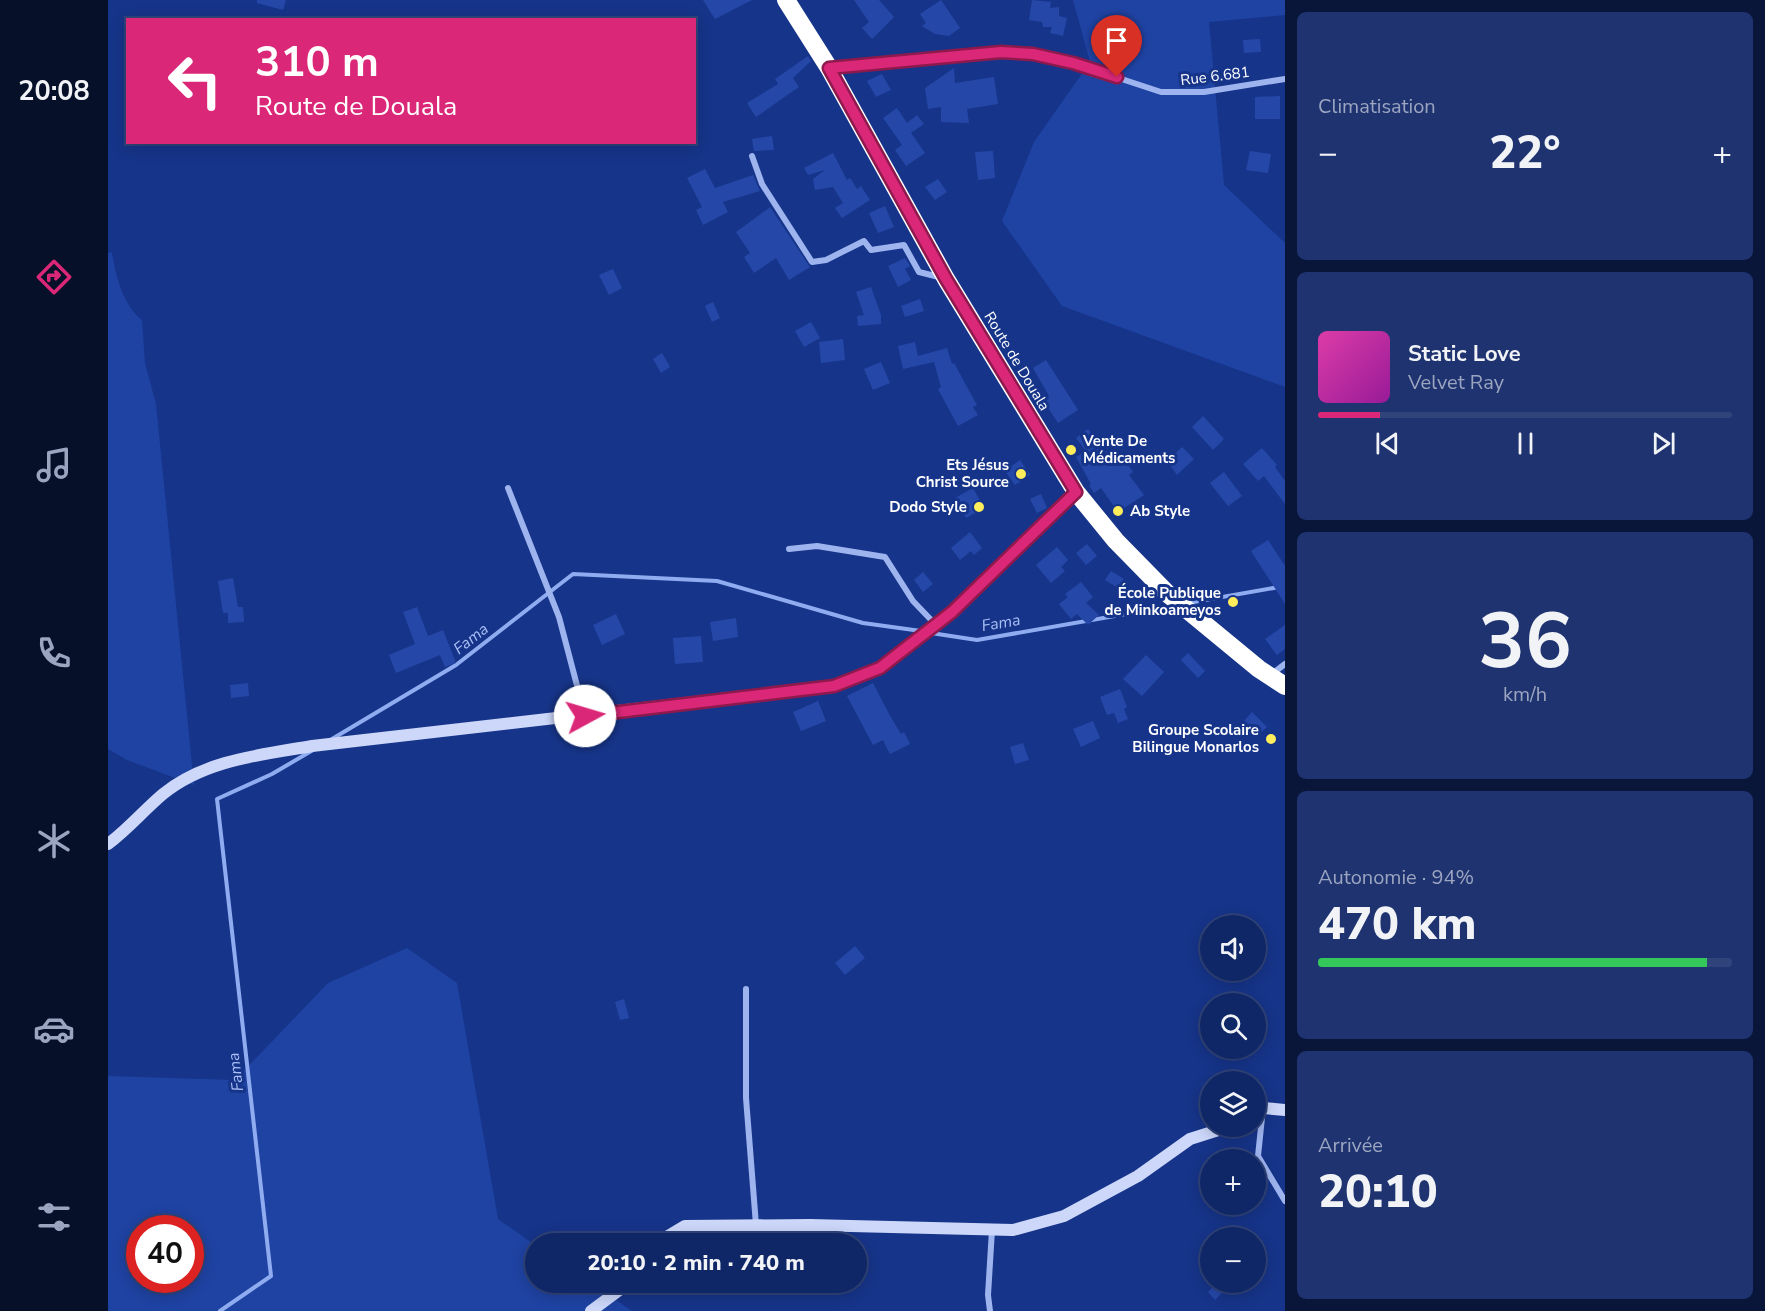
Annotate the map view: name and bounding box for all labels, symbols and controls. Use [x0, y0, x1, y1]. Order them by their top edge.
pin [1091, 15, 1142, 77]
icon: arrive [1100, 24, 1133, 57]
text: 310 m [255, 34, 379, 91]
icon: left [156, 42, 234, 120]
street label: Rue 6.681 [1179, 62, 1251, 90]
text: 20:08 [18, 73, 90, 110]
text: Route de Douala [255, 88, 457, 125]
text: Climatisation [1318, 93, 1436, 120]
text: 22° [1489, 123, 1561, 184]
text: − [1318, 131, 1338, 176]
text: + [1712, 131, 1732, 176]
icon: directions [33, 256, 75, 298]
street label: Route de Douala [979, 308, 1055, 414]
text: Static Love [1408, 339, 1521, 369]
text: Velvet Ray [1408, 369, 1504, 396]
icon: previous [1371, 427, 1404, 460]
icon: pause [1509, 427, 1542, 460]
icon: next [1647, 427, 1680, 460]
place label: Vente De Médicaments [1082, 431, 1175, 468]
marker: Vente De Médicaments [1064, 443, 1078, 457]
icon: music [33, 444, 75, 486]
place label: Ets Jésus Christ Source [916, 455, 1009, 492]
marker: Ets Jésus Christ Source [1014, 467, 1028, 481]
place label: Dodo Style [889, 497, 967, 517]
marker: Dodo Style [972, 500, 986, 514]
place label: Ab Style [1130, 501, 1190, 521]
marker: Ab Style [1111, 504, 1125, 518]
place label: École Publique de Minkoameyos [1105, 583, 1221, 620]
text: 36 [1478, 588, 1572, 695]
marker: École Publique de Minkoameyos [1226, 595, 1240, 609]
water label: Fama [980, 609, 1022, 637]
water label: Fama [449, 618, 493, 660]
icon: phone [33, 632, 75, 674]
text: km/h [1503, 681, 1547, 708]
position arrow [553, 684, 617, 748]
place label: Groupe Scolaire Bilingue Monarlos [1132, 720, 1259, 757]
marker: Groupe Scolaire Bilingue Monarlos [1264, 732, 1278, 746]
icon: climate [33, 820, 75, 862]
text: Autonomie · 94% [1318, 864, 1474, 891]
text: 470 km [1318, 894, 1477, 955]
map controls [1200, 915, 1266, 1293]
button: sound [1200, 915, 1266, 981]
button: search [1200, 993, 1266, 1059]
icon: car [33, 1008, 75, 1050]
water label: Fama [223, 1051, 249, 1093]
button: layers [1200, 1071, 1266, 1137]
text: Arrivée [1318, 1132, 1383, 1159]
button: + [1200, 1149, 1266, 1215]
text: 20:10 [1318, 1162, 1438, 1223]
icon: filters [33, 1196, 75, 1238]
speed limit sign: 40 [126, 1215, 204, 1293]
button: − [1200, 1227, 1266, 1293]
text: 20:10 · 2 min · 740 m [587, 1248, 805, 1278]

